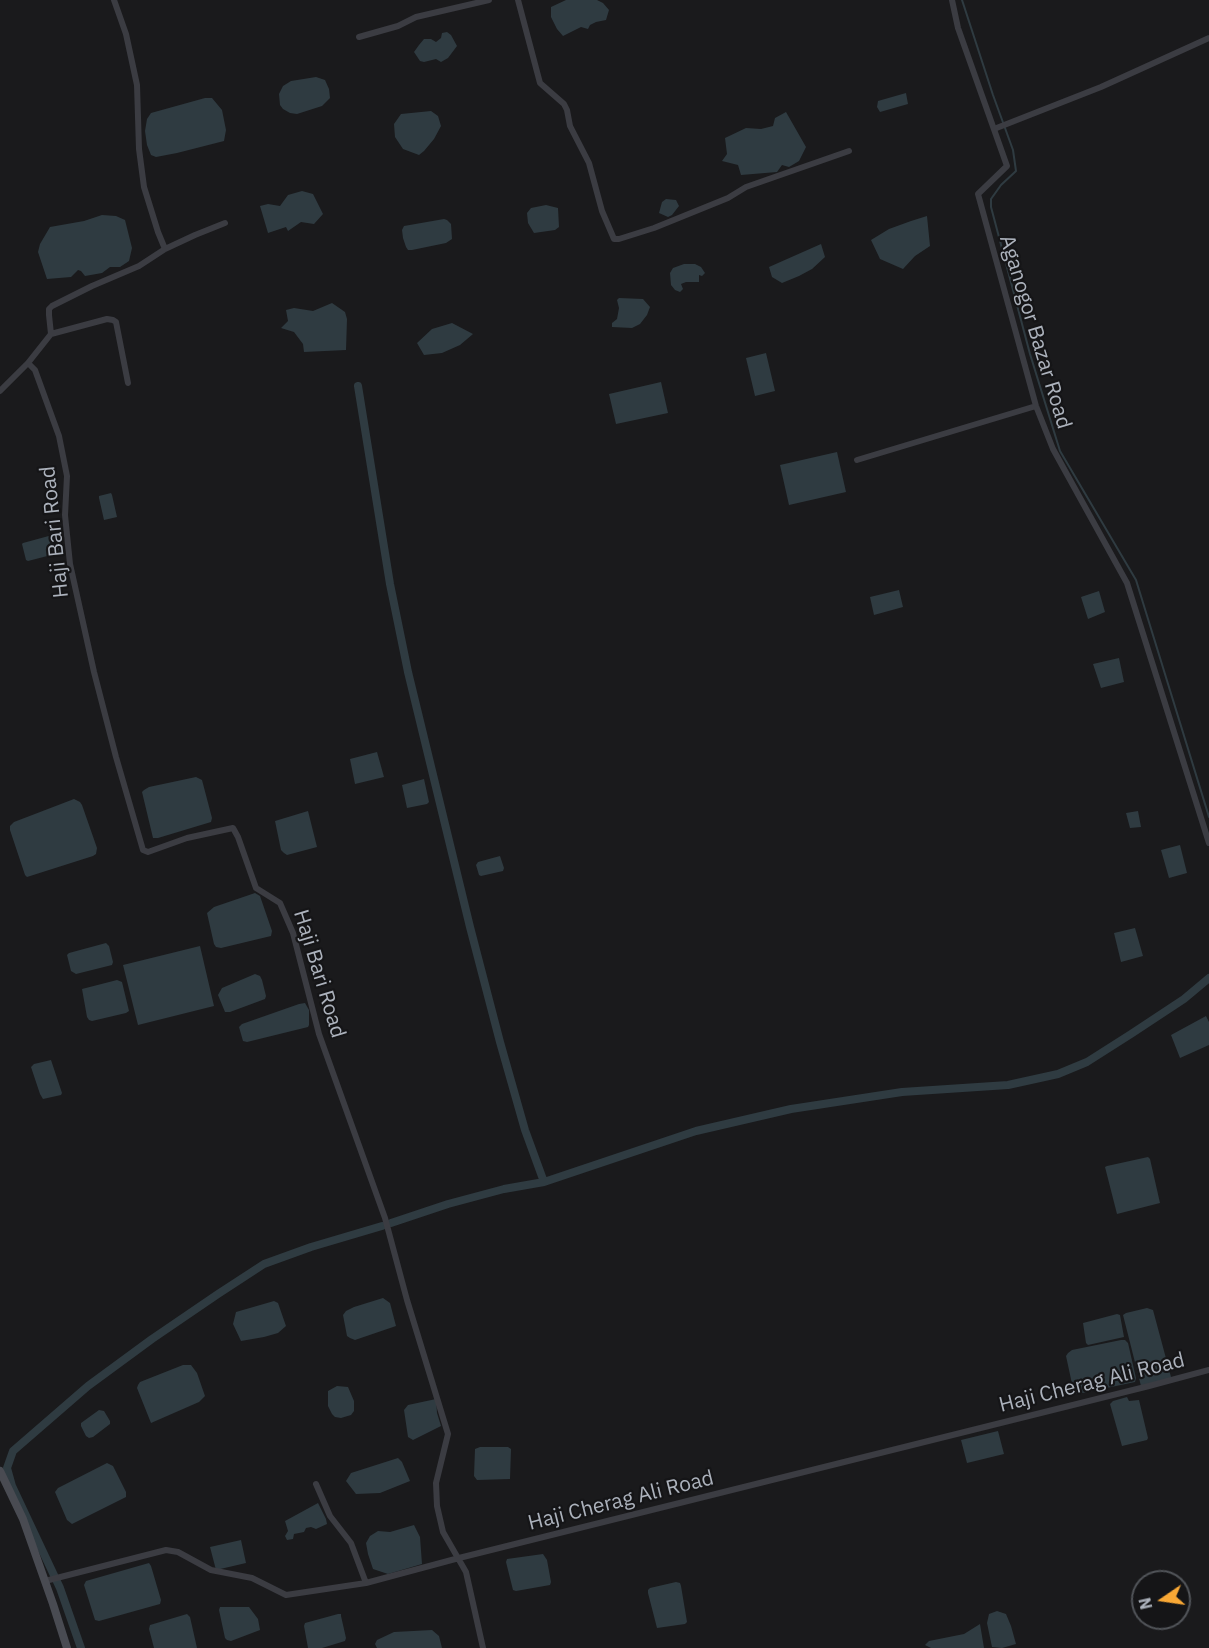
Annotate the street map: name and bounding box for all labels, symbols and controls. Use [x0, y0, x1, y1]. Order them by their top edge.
street label: Aganogor Bazar Road [993, 232, 1077, 432]
street label: Haji Bari Road [36, 465, 74, 599]
street label: Haji Bari Road [288, 907, 350, 1041]
street label: Haji Cherag Ali Road [997, 1348, 1187, 1418]
street label: Haji Cherag Ali Road [526, 1466, 716, 1536]
north arrow [1131, 1570, 1191, 1630]
text: N [1134, 1596, 1156, 1611]

